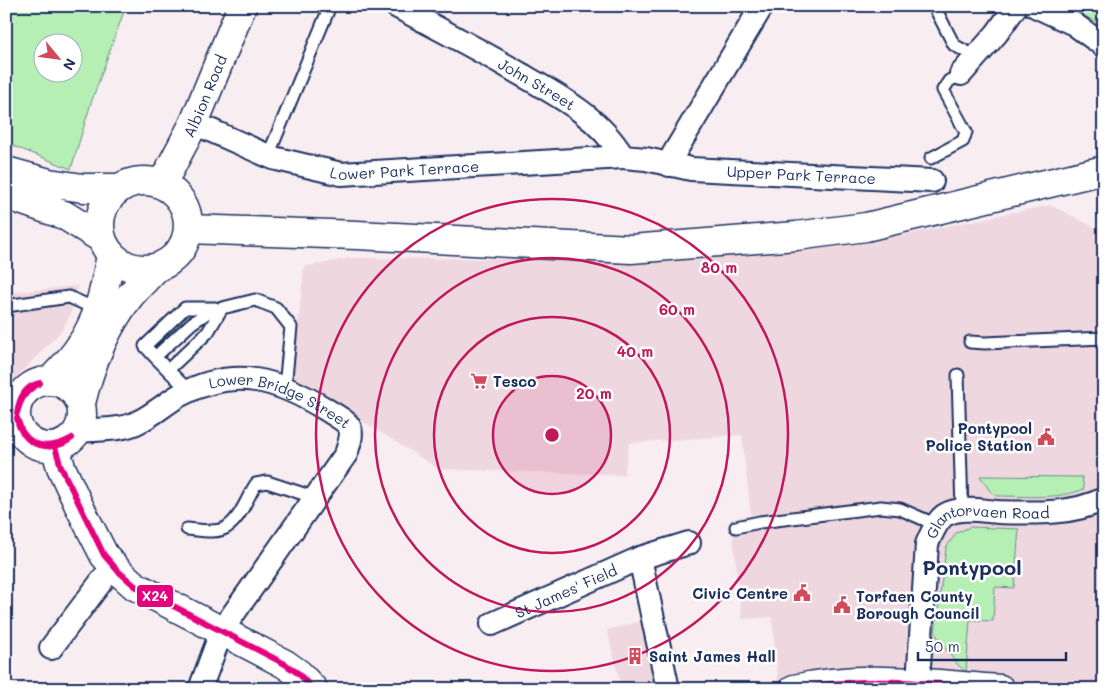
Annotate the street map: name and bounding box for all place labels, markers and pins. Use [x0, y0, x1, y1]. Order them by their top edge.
supermarket icon: Tesco [469, 371, 489, 391]
place label: Tesco [493, 371, 536, 391]
place label: Pontypool Police Station [926, 418, 1032, 455]
centre of rings [543, 426, 561, 444]
public building icon: Pontypool Police Station [1036, 427, 1056, 447]
place label: Civic Centre [692, 583, 788, 603]
public building icon: Civic Centre [792, 583, 812, 603]
place label: Torfaen County Borough Council [856, 586, 979, 623]
public building icon: Torfaen County Borough Council [832, 595, 852, 615]
building icon: Saint James Hall [625, 646, 645, 666]
place label: Saint James Hall [649, 646, 776, 666]

